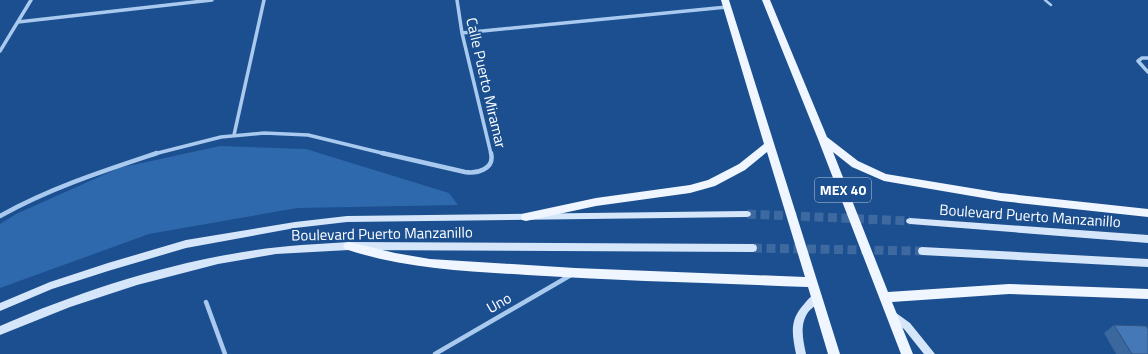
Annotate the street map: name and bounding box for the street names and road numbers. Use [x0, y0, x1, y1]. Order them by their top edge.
street label: Calle Puerto Miramar [460, 15, 513, 150]
road number: MEX 40 [815, 178, 871, 202]
street label: Boulevard Puerto Manzanillo [939, 198, 1122, 233]
street label: Boulevard Puerto Manzanillo [291, 220, 473, 247]
street label: Uno [482, 286, 516, 319]

